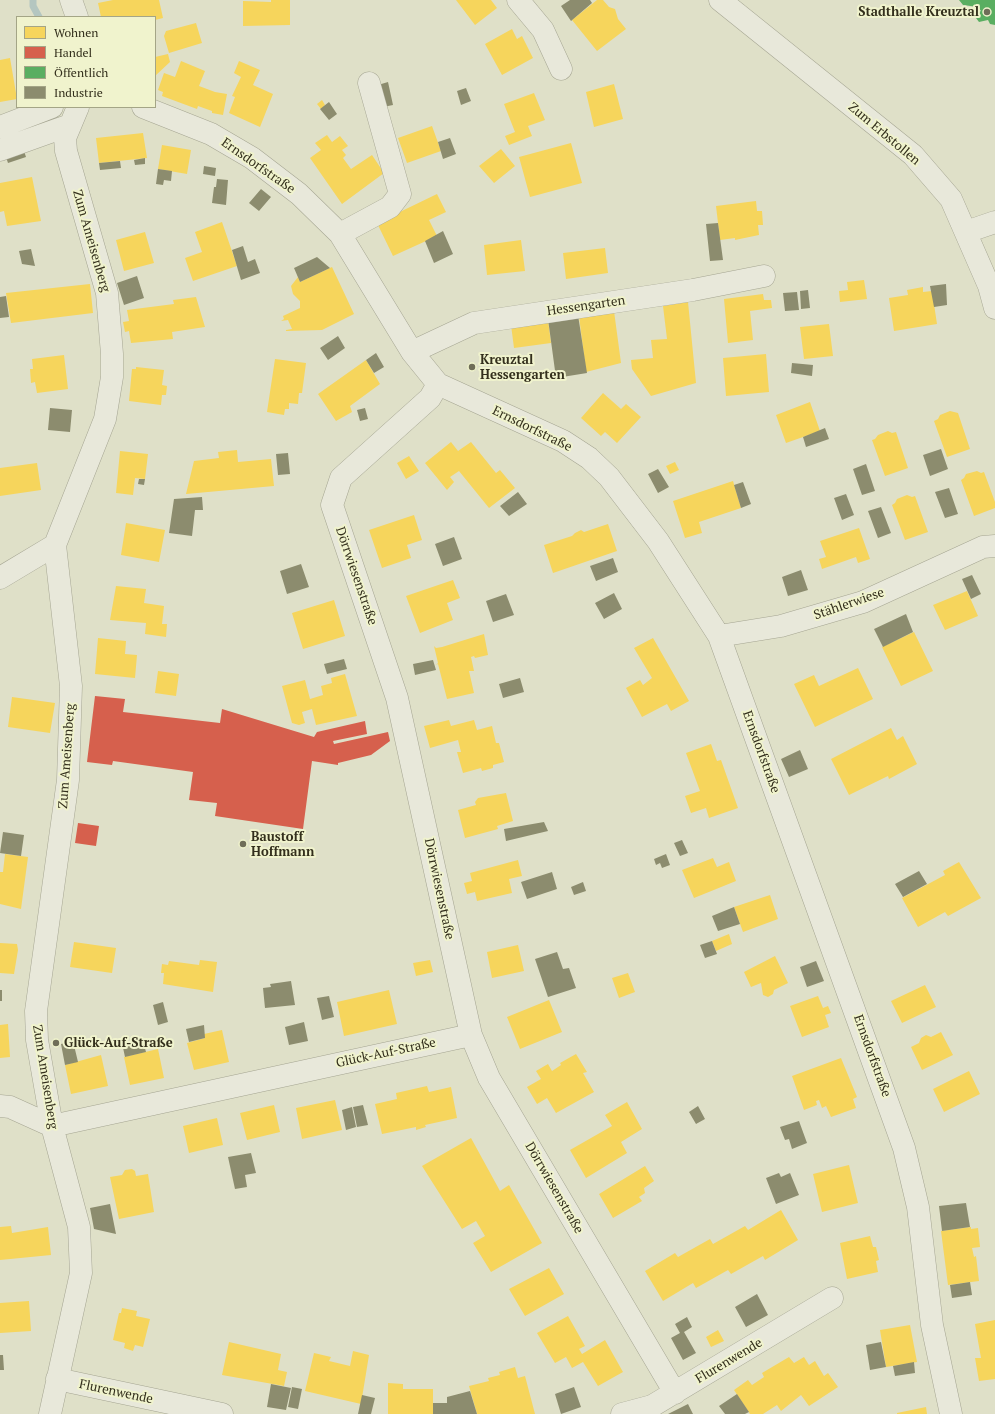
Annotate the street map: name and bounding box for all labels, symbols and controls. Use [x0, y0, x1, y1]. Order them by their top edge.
place label: Stadthalle Kreuztal [858, 4, 979, 20]
marker: Stadthalle Kreuztal [982, 7, 992, 17]
legend [16, 16, 156, 108]
text: Wohnen [54, 25, 98, 40]
text: Handel [54, 45, 92, 60]
text: Öffentlich [54, 65, 108, 80]
text: Industrie [54, 85, 103, 100]
street label: Zum Erbstollen [845, 99, 923, 169]
street label: Ernsdorfstraße [218, 135, 298, 197]
street label: Zum Ameisenberg [69, 188, 113, 294]
street label: Hessengarten [546, 293, 626, 319]
place label: Kreuztal Hessengarten [480, 352, 565, 383]
marker: Kreuztal Hessengarten [467, 362, 477, 372]
street label: Ernsdorfstraße [490, 403, 574, 455]
street label: Dörrwiesenstraße [332, 525, 380, 627]
street label: Stählerwiese [812, 585, 886, 623]
street label: Zum Ameisenberg [56, 703, 78, 809]
street label: Ernsdorfstraße [739, 709, 783, 795]
place label: Baustoff Hoffmann [251, 829, 314, 860]
street label: Dörrwiesenstraße [421, 837, 457, 941]
marker: Baustoff Hoffmann [238, 839, 248, 849]
street label: Ernsdorfstraße [850, 1013, 894, 1099]
street label: Zum Ameisenberg [29, 1024, 61, 1130]
place label: Glück-Auf-Straße [64, 1035, 173, 1051]
street label: Glück-Auf-Straße [335, 1035, 437, 1071]
marker: Glück-Auf-Straße [51, 1038, 61, 1048]
street label: Dörrwiesenstraße [521, 1139, 587, 1237]
street label: Flurenwende [693, 1335, 765, 1387]
street label: Flurenwende [78, 1377, 154, 1407]

